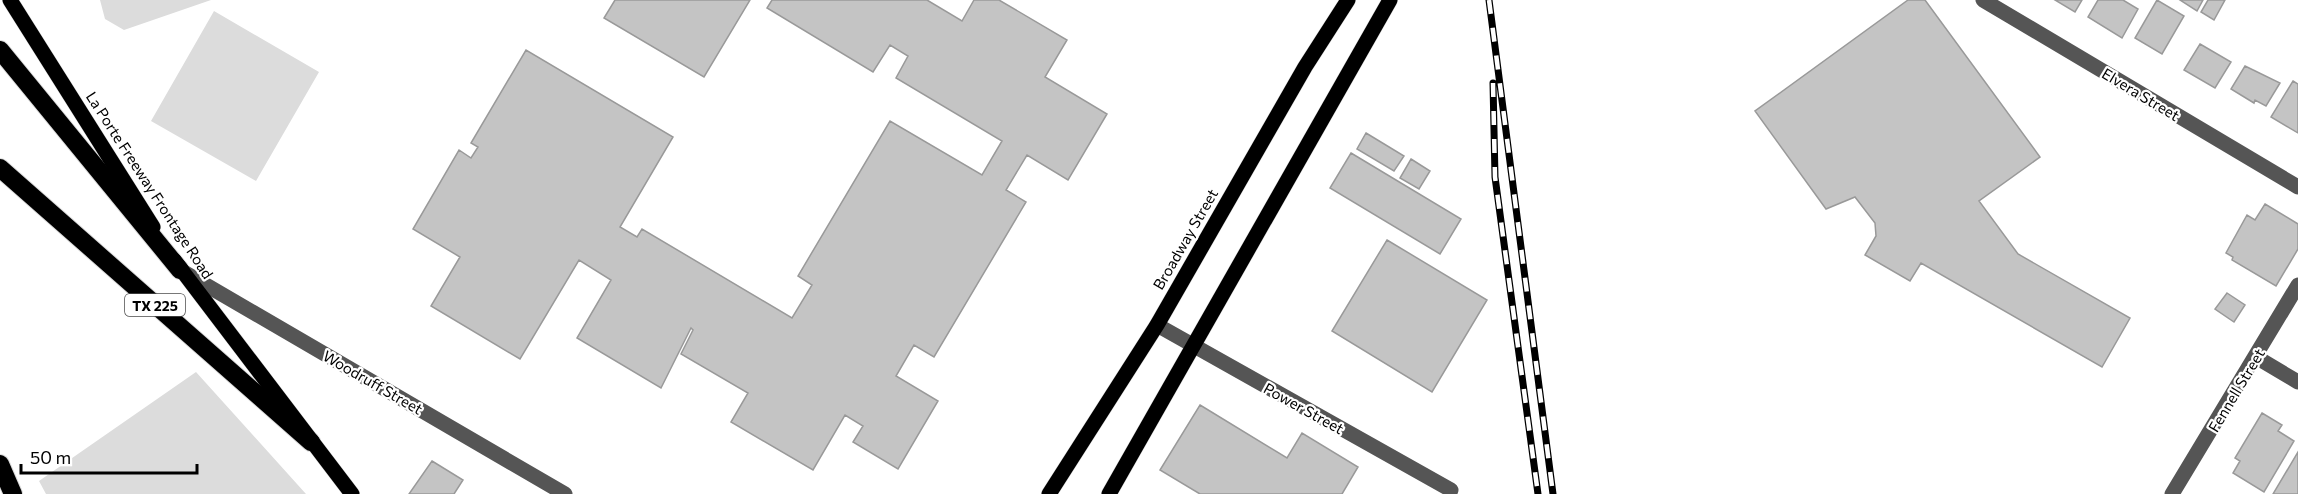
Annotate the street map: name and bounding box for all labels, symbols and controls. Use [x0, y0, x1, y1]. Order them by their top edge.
street label: Elvera Street [2099, 64, 2183, 124]
street label: La Porte Freeway Frontage Road [83, 88, 217, 282]
street label: Broadway Street [1149, 185, 1221, 293]
road number: TX 225 [125, 294, 185, 316]
street label: Fennell Street [2204, 345, 2268, 435]
street label: Woodruff Street [320, 346, 426, 418]
street label: Power Street [1261, 379, 1347, 437]
scale bar [21, 437, 196, 475]
text: 50 m [30, 446, 71, 468]

